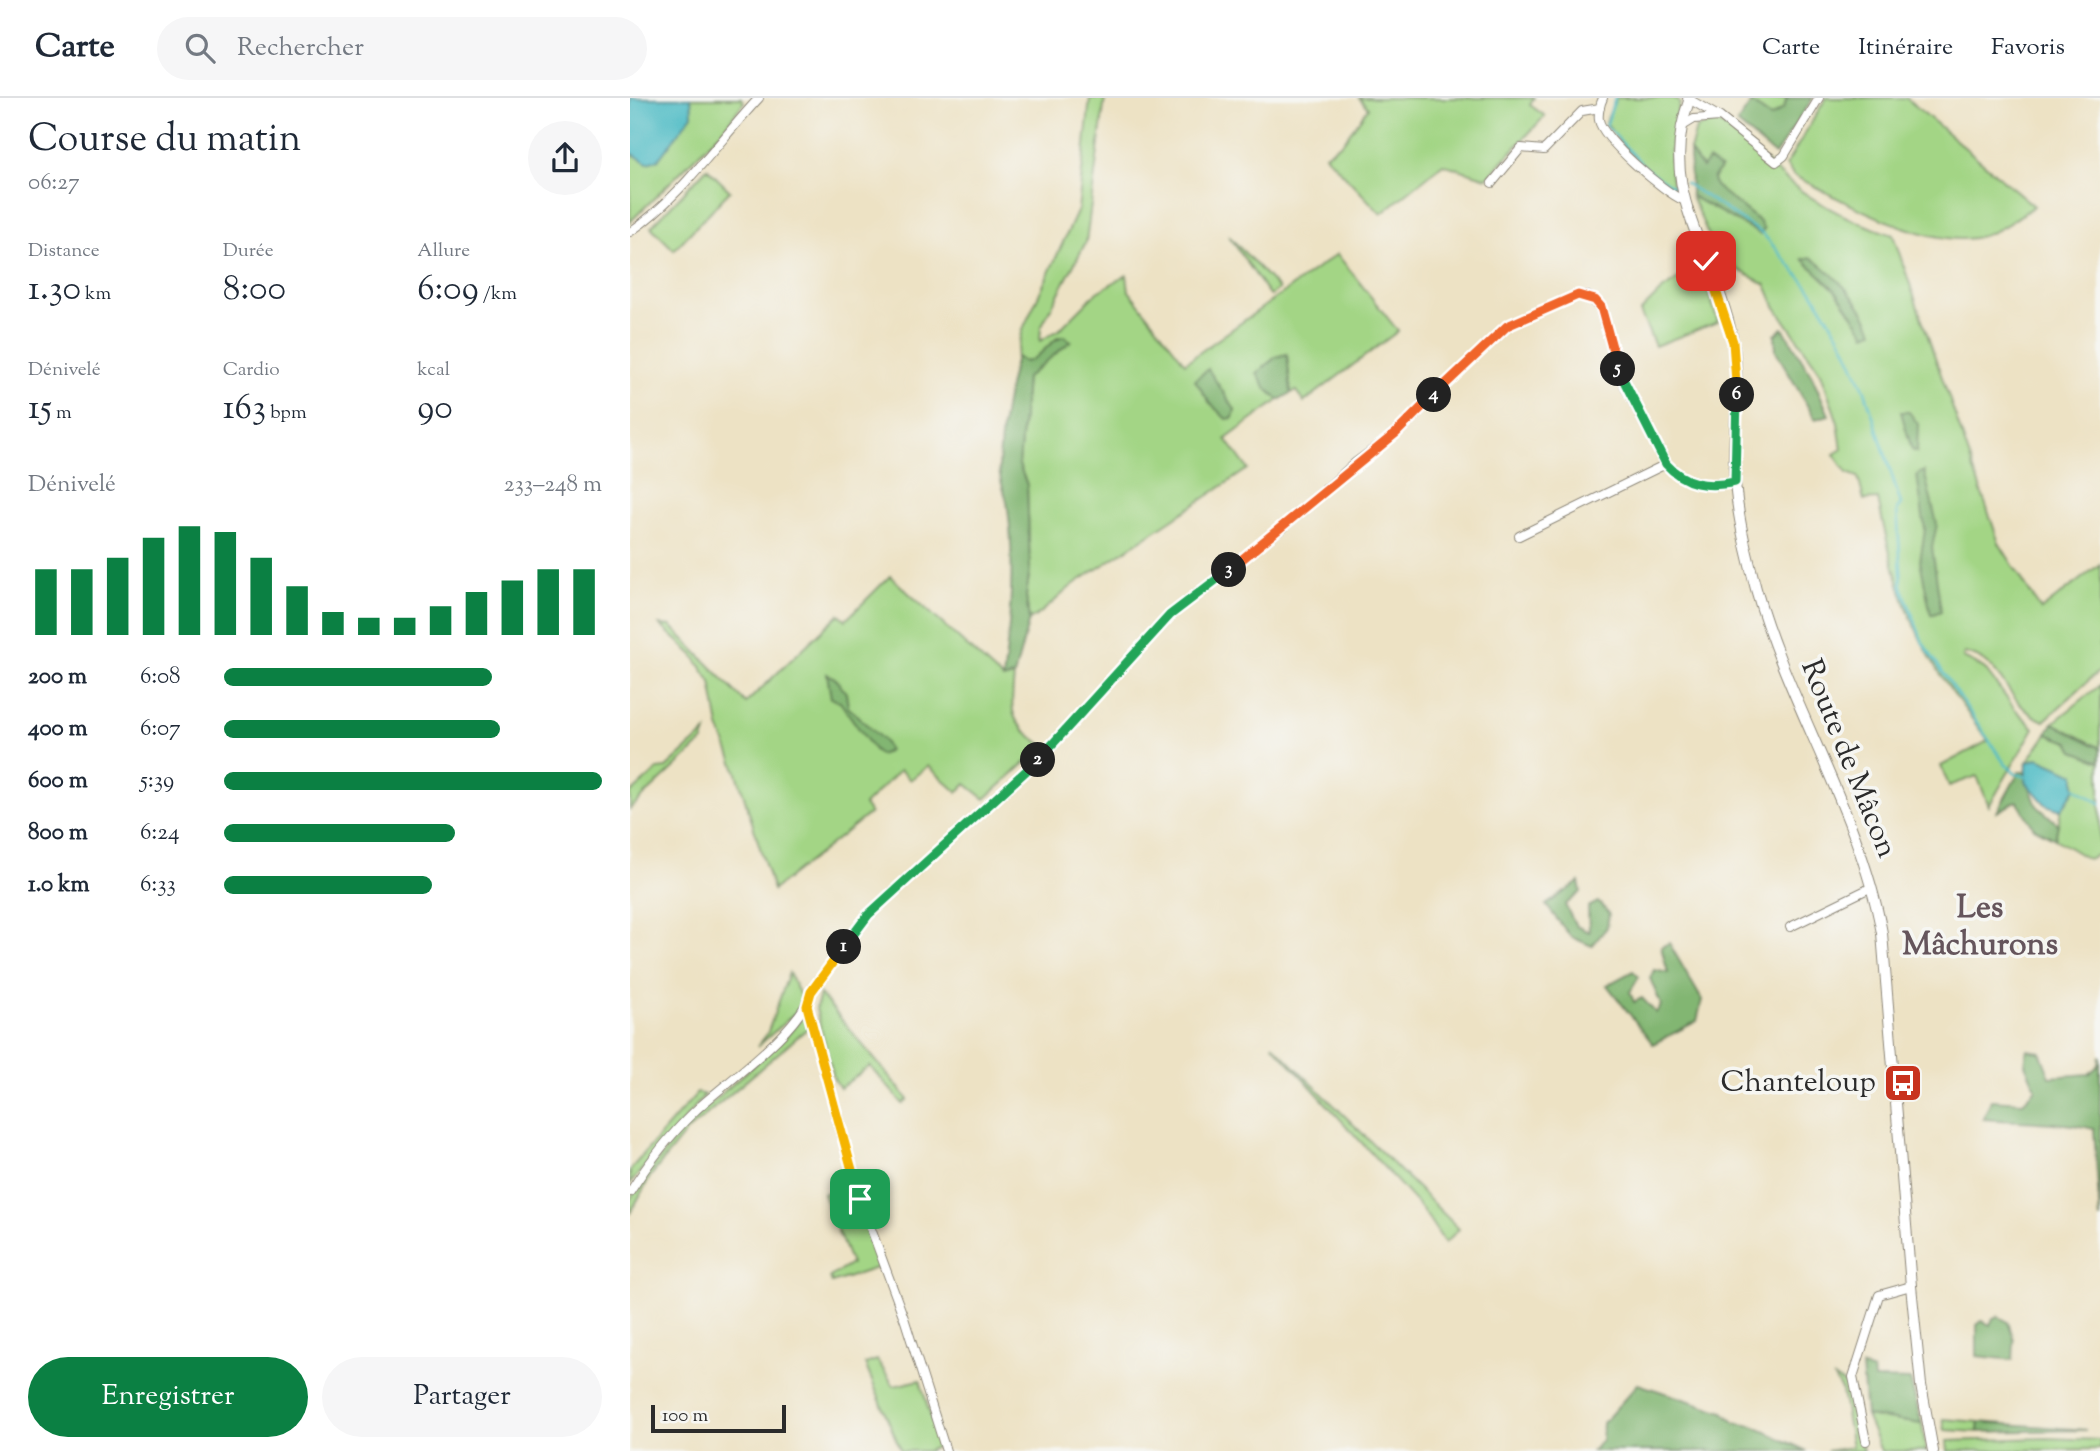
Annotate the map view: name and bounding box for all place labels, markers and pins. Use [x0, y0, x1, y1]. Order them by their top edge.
pin [1676, 231, 1736, 291]
pin: 5 [1600, 352, 1636, 386]
pin: 4 [1416, 378, 1452, 412]
pin: 6 [1720, 378, 1754, 412]
pin: 3 [1212, 552, 1246, 588]
pin: 2 [1020, 742, 1056, 778]
pin: 1 [826, 930, 862, 964]
place label: Chanteloup [1720, 1062, 1876, 1105]
bus stop icon: Chanteloup [1882, 1062, 1924, 1104]
pin [830, 1169, 890, 1229]

